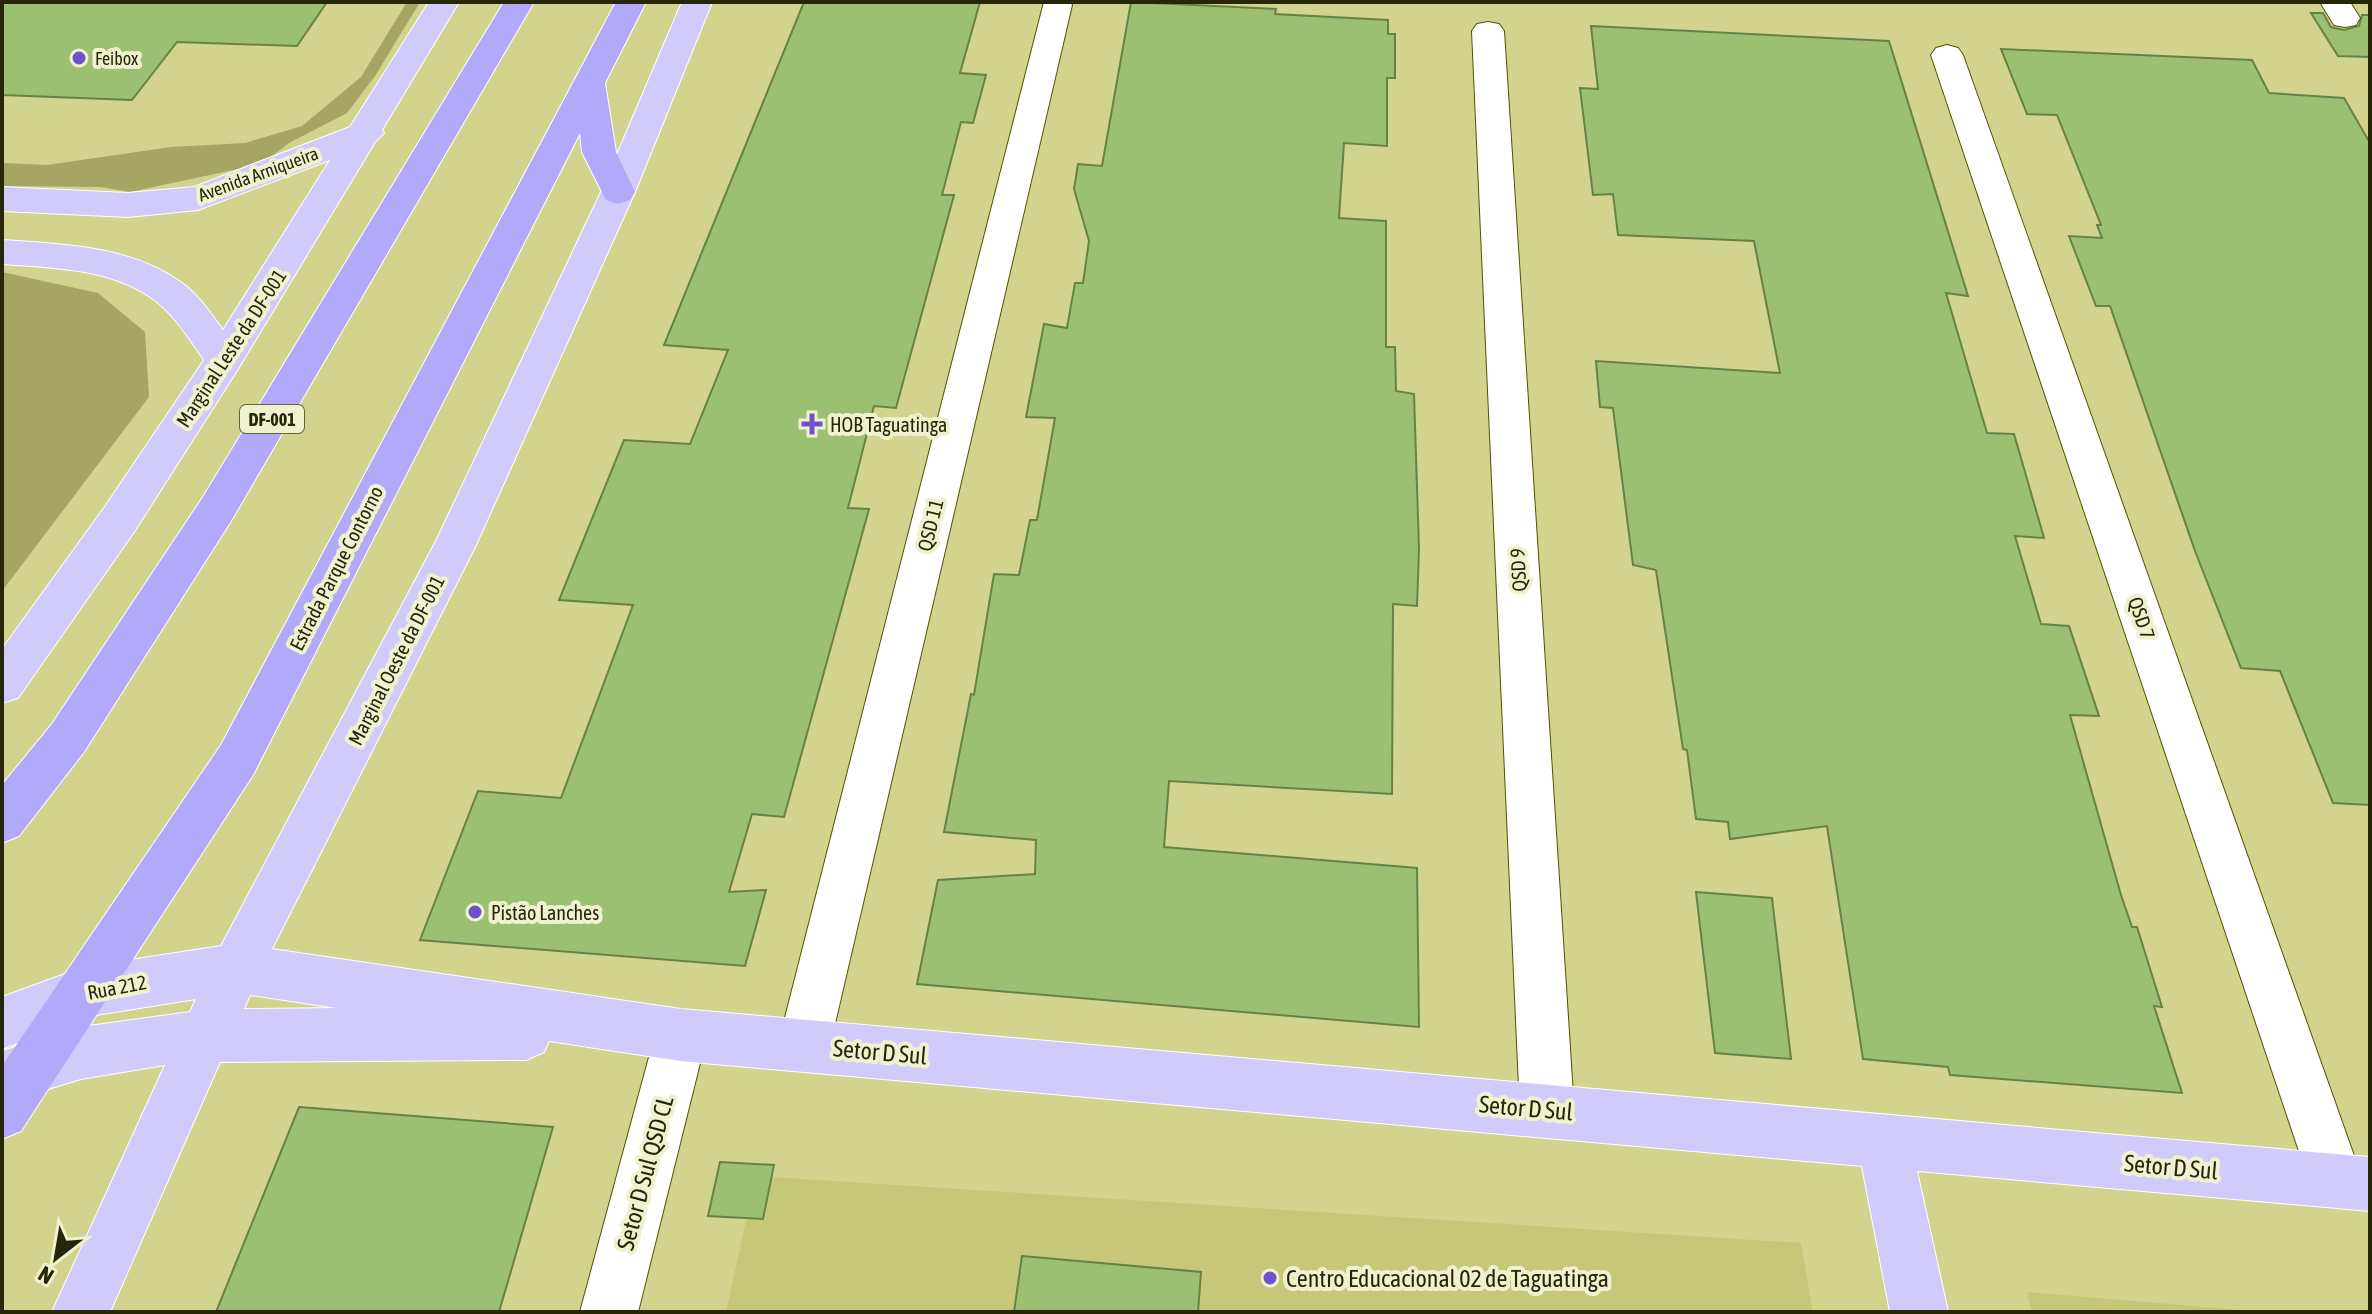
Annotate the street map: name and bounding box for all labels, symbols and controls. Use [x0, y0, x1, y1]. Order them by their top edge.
place label: Feibox [95, 48, 138, 69]
marker: Feibox [70, 49, 88, 67]
street label: Avenida Arniqueira [195, 143, 321, 205]
street label: Marginal Leste da DF-001 [171, 265, 291, 431]
road number: DF-001 [240, 405, 304, 433]
marker: HOB Taguatinga [801, 413, 823, 435]
place label: HOB Taguatinga [830, 413, 947, 436]
street label: Estrada Parque Contorno [285, 482, 387, 654]
street label: QSD 11 [912, 497, 948, 553]
street label: QSD 9 [1505, 548, 1531, 592]
street label: Marginal Oeste da DF-001 [343, 571, 449, 749]
street label: QSD 7 [2124, 594, 2160, 642]
place label: Pistão Lanches [491, 901, 599, 924]
marker: Pistão Lanches [466, 903, 484, 921]
street label: Rua 212 [85, 970, 149, 1004]
street label: Setor D Sul [832, 1034, 929, 1070]
street label: Setor D Sul [1478, 1090, 1575, 1126]
street label: Setor D Sul QSD CL [611, 1092, 679, 1253]
street label: Setor D Sul [2123, 1149, 2220, 1185]
north arrow [16, 1218, 96, 1298]
text: N [33, 1261, 58, 1290]
place label: Centro Educacional 02 de Taguatinga [1286, 1265, 1609, 1292]
marker: Centro Educacional 02 de Taguatinga [1261, 1269, 1279, 1287]

